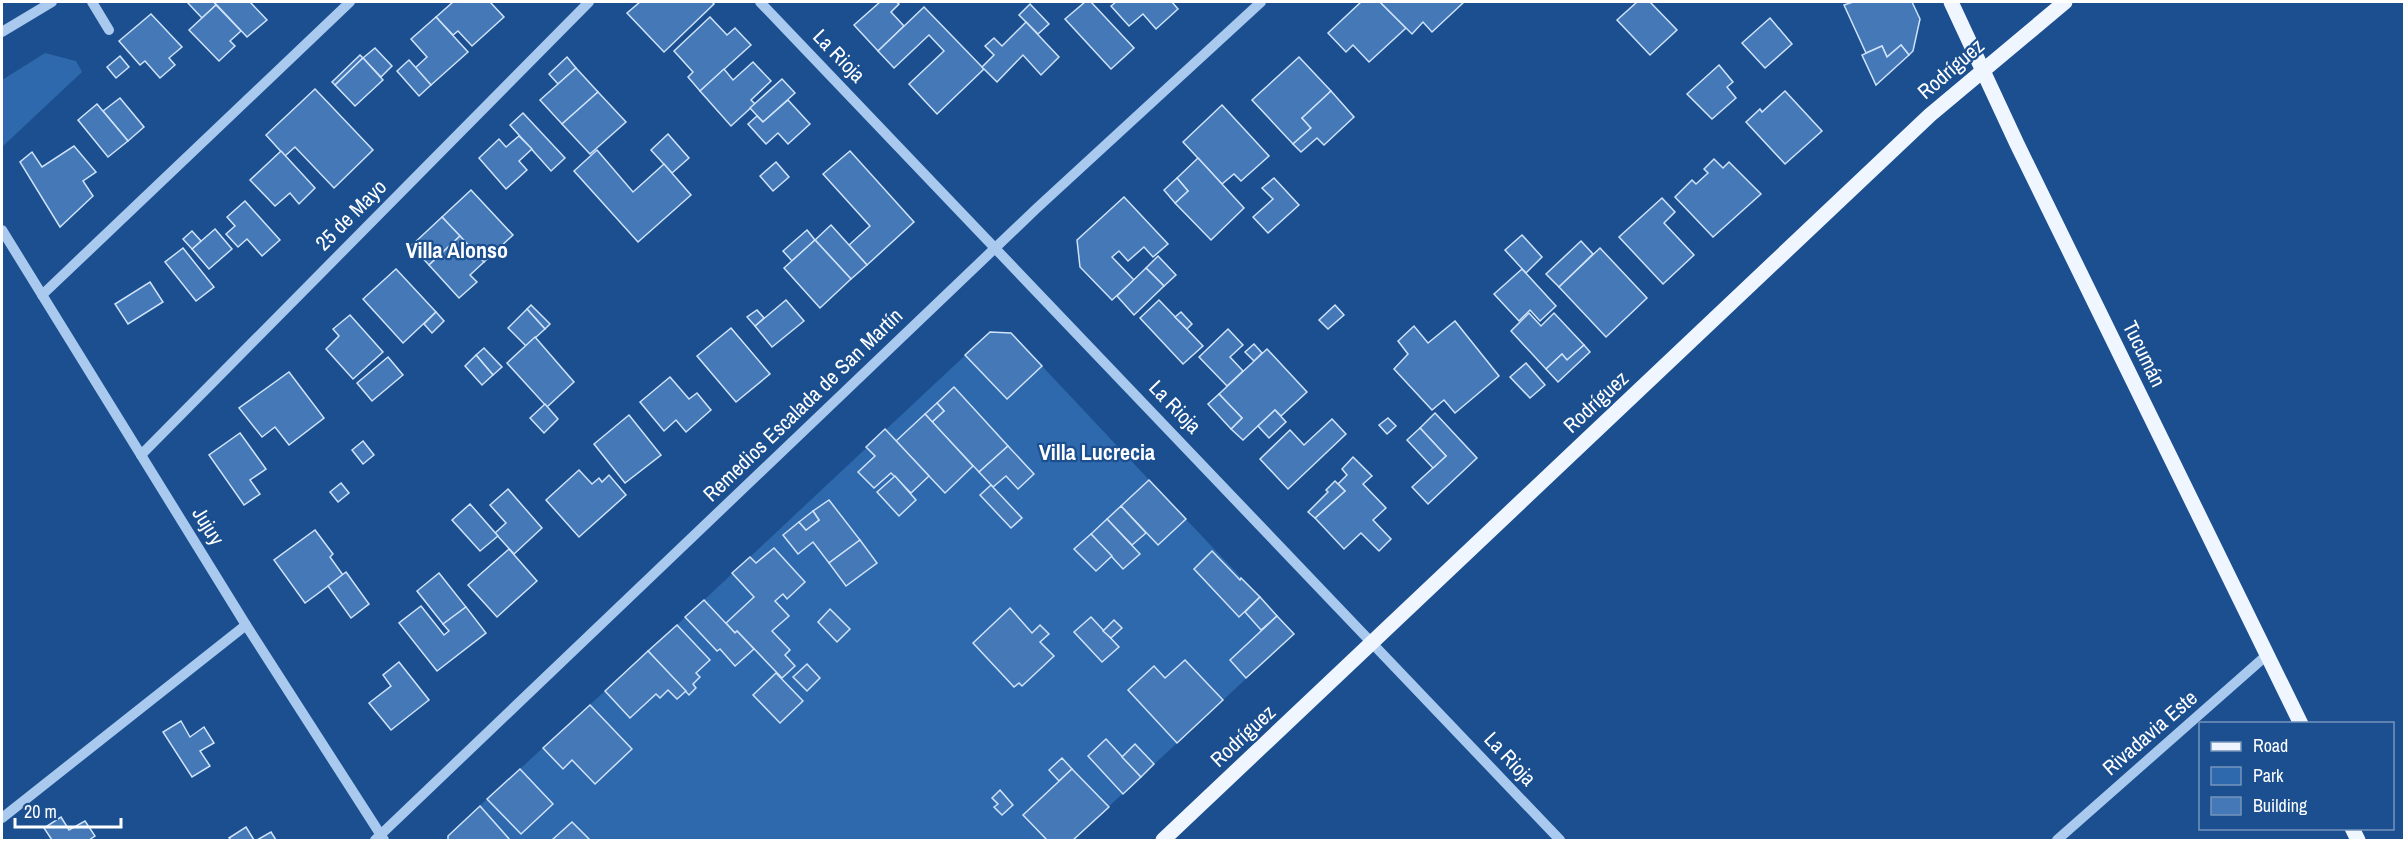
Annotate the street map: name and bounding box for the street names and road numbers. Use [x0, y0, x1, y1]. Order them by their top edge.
street label: La Rioja [807, 23, 872, 89]
street label: Rodríguez [1911, 31, 1990, 106]
street label: 25 de Mayo [309, 173, 393, 257]
street label: Remedios Escalada de San Martín [697, 301, 909, 508]
street label: Tucumán [2116, 316, 2173, 392]
street label: Rodríguez [1557, 364, 1635, 439]
street label: La Rioja [1143, 374, 1208, 440]
street label: Jujuy [185, 501, 232, 551]
street label: Rivadavia Este [2096, 683, 2203, 782]
street label: Rodríguez [1204, 698, 1282, 773]
street label: La Rioja [1478, 725, 1543, 792]

